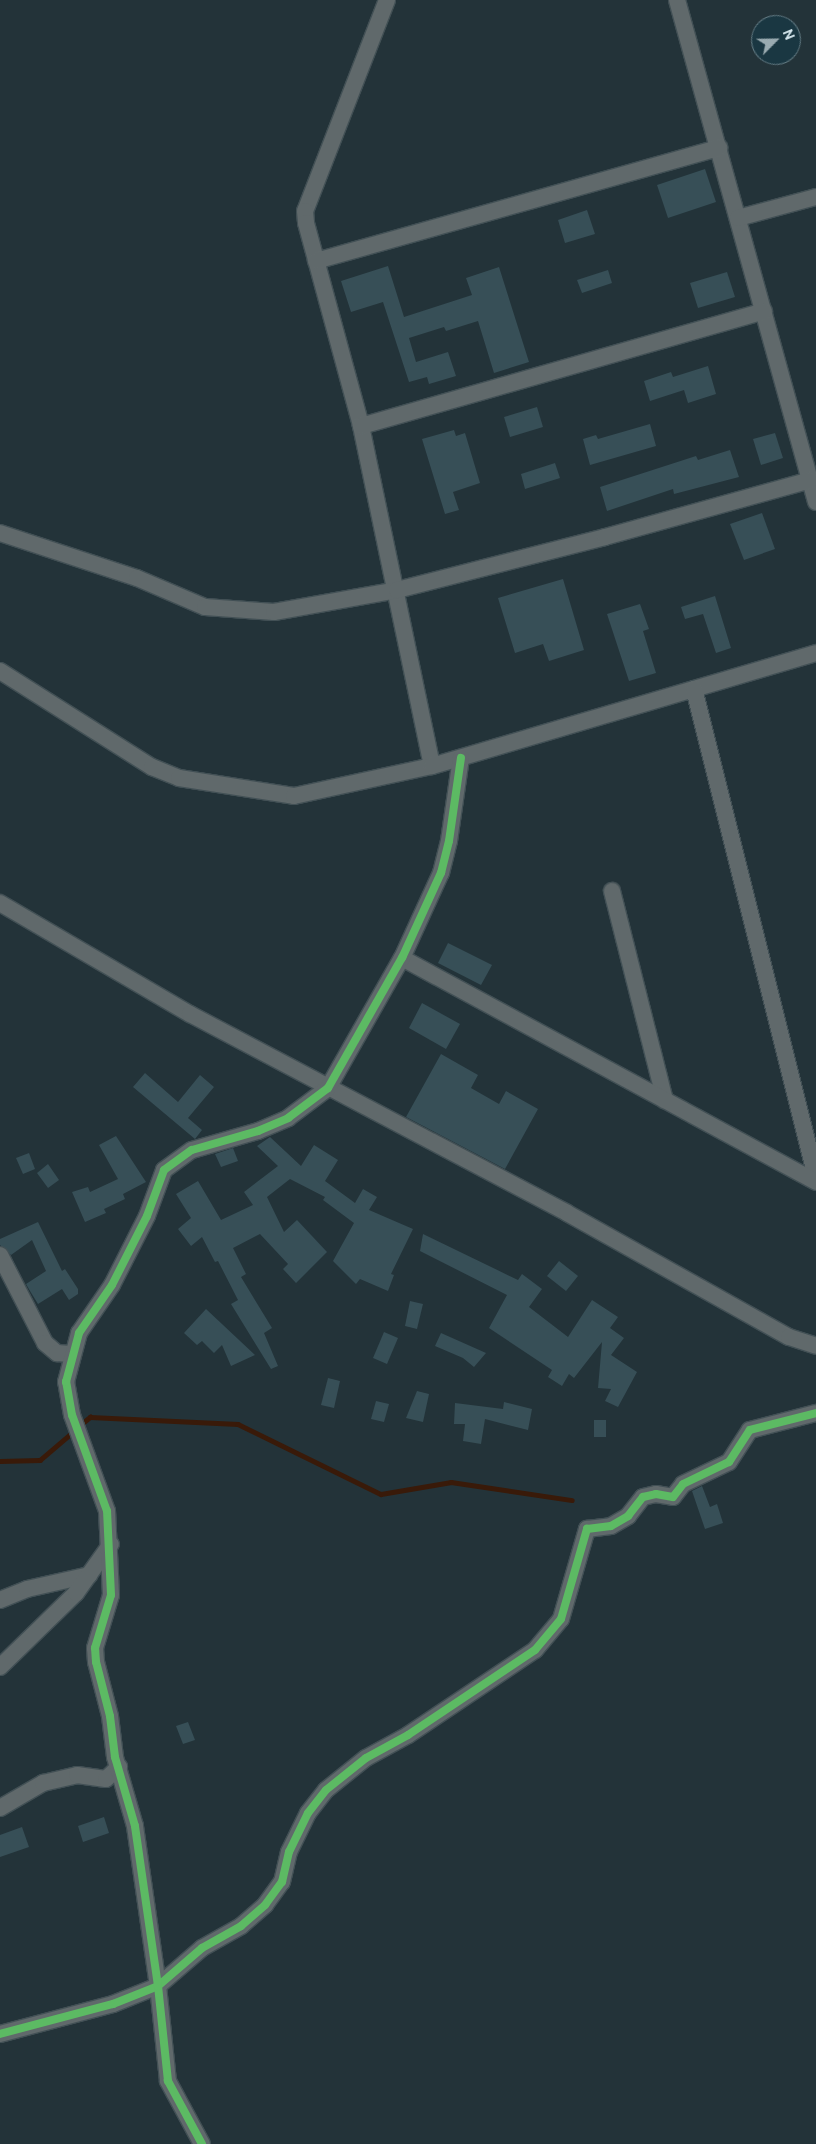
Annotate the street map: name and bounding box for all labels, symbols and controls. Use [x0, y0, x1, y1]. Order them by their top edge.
north arrow [751, 15, 801, 65]
text: N [779, 26, 799, 43]

